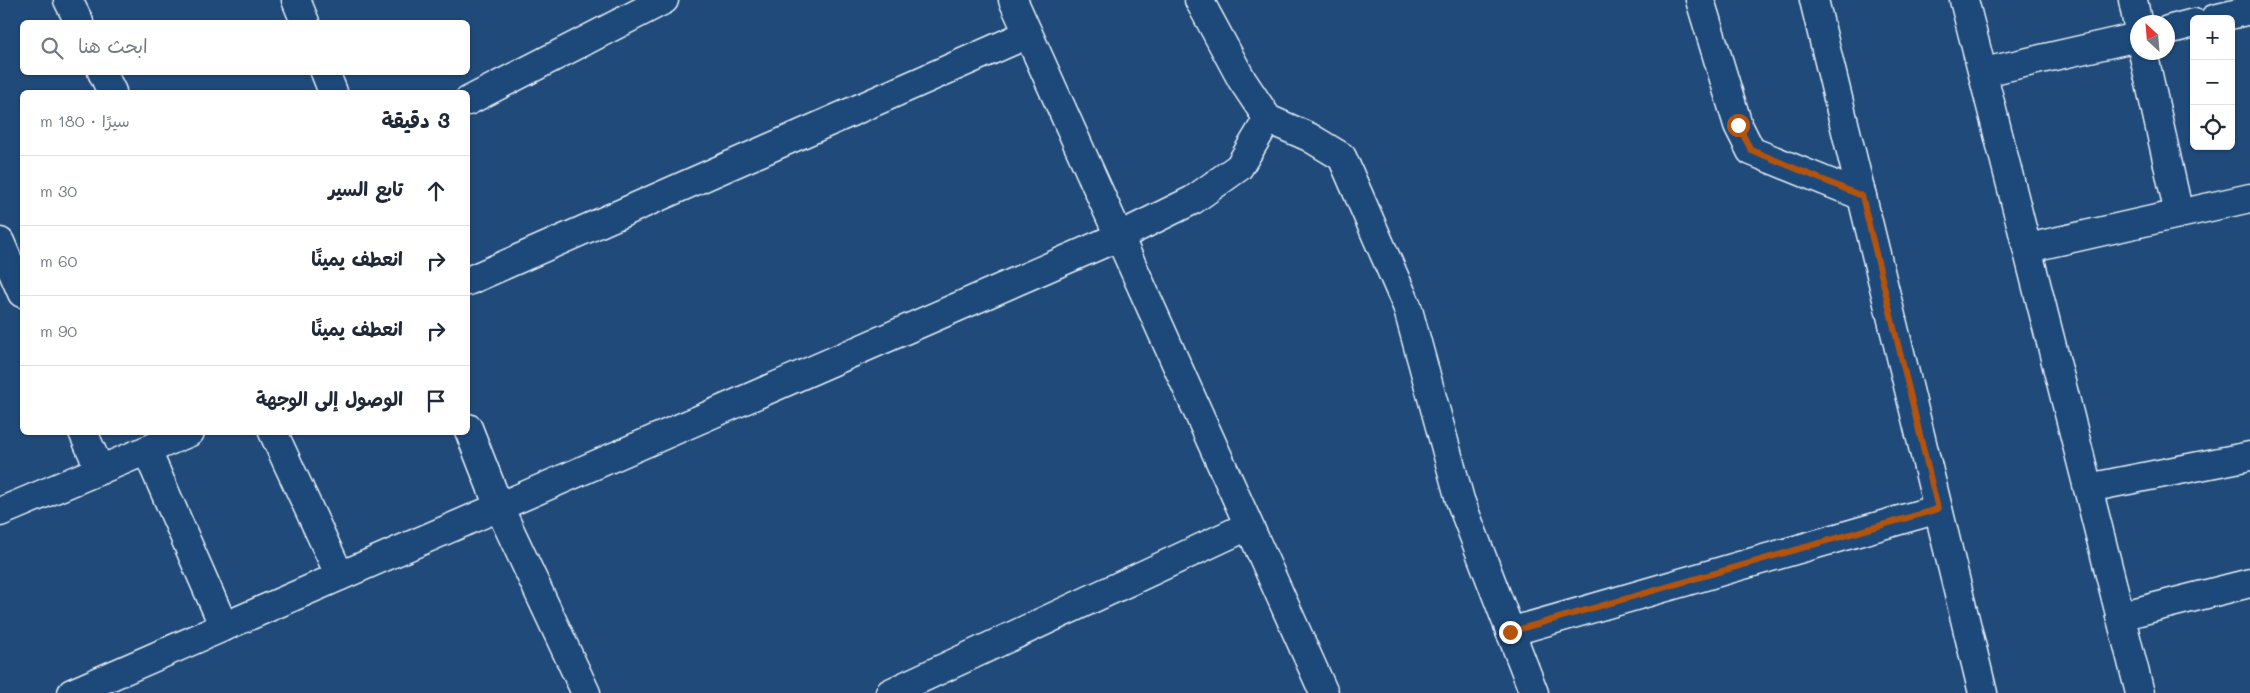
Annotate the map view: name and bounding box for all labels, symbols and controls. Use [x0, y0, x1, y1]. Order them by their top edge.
north arrow [2130, 15, 2175, 60]
map controls [2190, 15, 2235, 150]
button: + [2190, 15, 2235, 60]
search box [20, 20, 470, 75]
text: ابحث هنا [78, 33, 148, 58]
icon: search [38, 34, 66, 62]
button: − [2190, 60, 2235, 105]
button: locate [2190, 105, 2235, 150]
text: 3 دقيقة [381, 106, 450, 133]
text: سيرًا · 180 m [40, 110, 130, 131]
route start [1727, 114, 1750, 137]
text: تابع السير [328, 176, 403, 201]
icon: ahead [422, 177, 450, 205]
text: 30 m [40, 180, 77, 201]
text: انعطف يمينًا [311, 246, 403, 271]
icon: right [422, 247, 450, 275]
text: 60 m [40, 250, 77, 271]
text: انعطف يمينًا [311, 316, 403, 341]
icon: right [422, 317, 450, 345]
text: 90 m [40, 320, 77, 341]
text: الوصول إلى الوجهة [256, 386, 403, 411]
icon: arrive [422, 387, 450, 415]
route end [1499, 621, 1522, 644]

